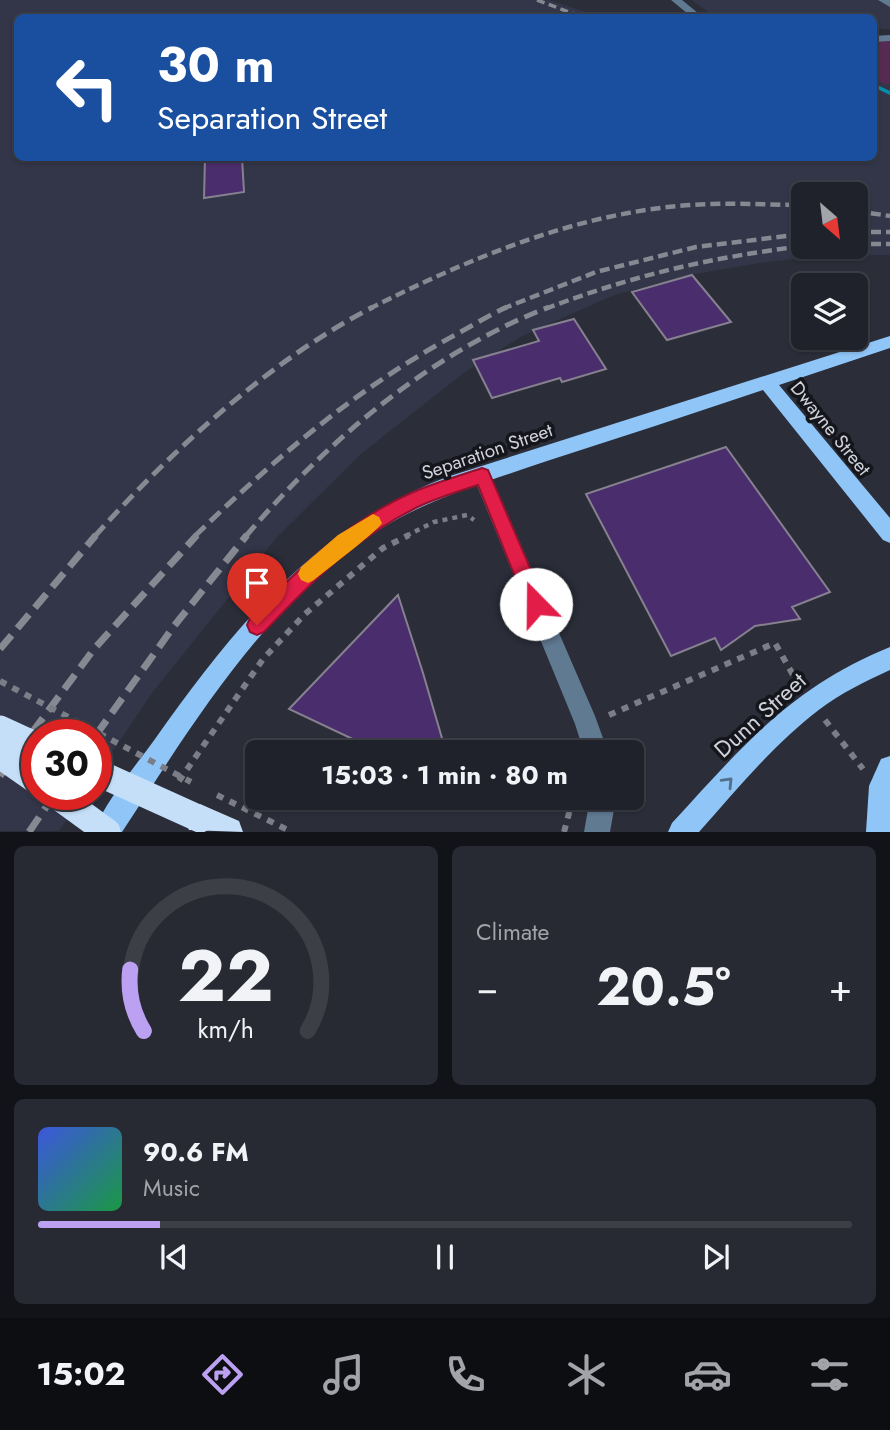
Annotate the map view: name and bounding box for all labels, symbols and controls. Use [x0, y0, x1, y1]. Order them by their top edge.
text: 30 m [157, 30, 275, 100]
icon: left [42, 42, 133, 133]
text: Separation Street [157, 95, 387, 141]
north arrow [791, 182, 868, 259]
map controls [791, 182, 868, 350]
button: layers [791, 273, 868, 350]
street label: Dwayne Street [784, 375, 877, 482]
street label: Separation Street [418, 416, 557, 486]
pin [227, 553, 287, 625]
icon: arrive [238, 564, 276, 602]
position arrow [499, 567, 573, 641]
street label: Dunn Street [706, 664, 814, 766]
speed limit sign: 30 [21, 719, 112, 810]
text: 15:03 · 1 min · 80 m [321, 756, 568, 794]
one-way arrow [719, 777, 732, 790]
text: Climate [476, 915, 549, 949]
text: 22 [178, 924, 274, 1029]
text: 20.5° [596, 949, 731, 1025]
text: − [476, 960, 498, 1015]
text: + [829, 960, 852, 1015]
text: km/h [198, 1011, 254, 1047]
text: 90.6 FM [143, 1133, 249, 1171]
text: Music [143, 1171, 200, 1205]
icon: previous [155, 1238, 193, 1276]
icon: pause [426, 1238, 464, 1276]
icon: next [697, 1238, 735, 1276]
icon: directions [198, 1350, 247, 1399]
icon: music [319, 1350, 368, 1399]
icon: phone [441, 1350, 490, 1399]
icon: climate [562, 1350, 611, 1399]
icon: car [683, 1350, 732, 1399]
icon: filters [805, 1350, 854, 1399]
text: 15:02 [36, 1351, 126, 1397]

